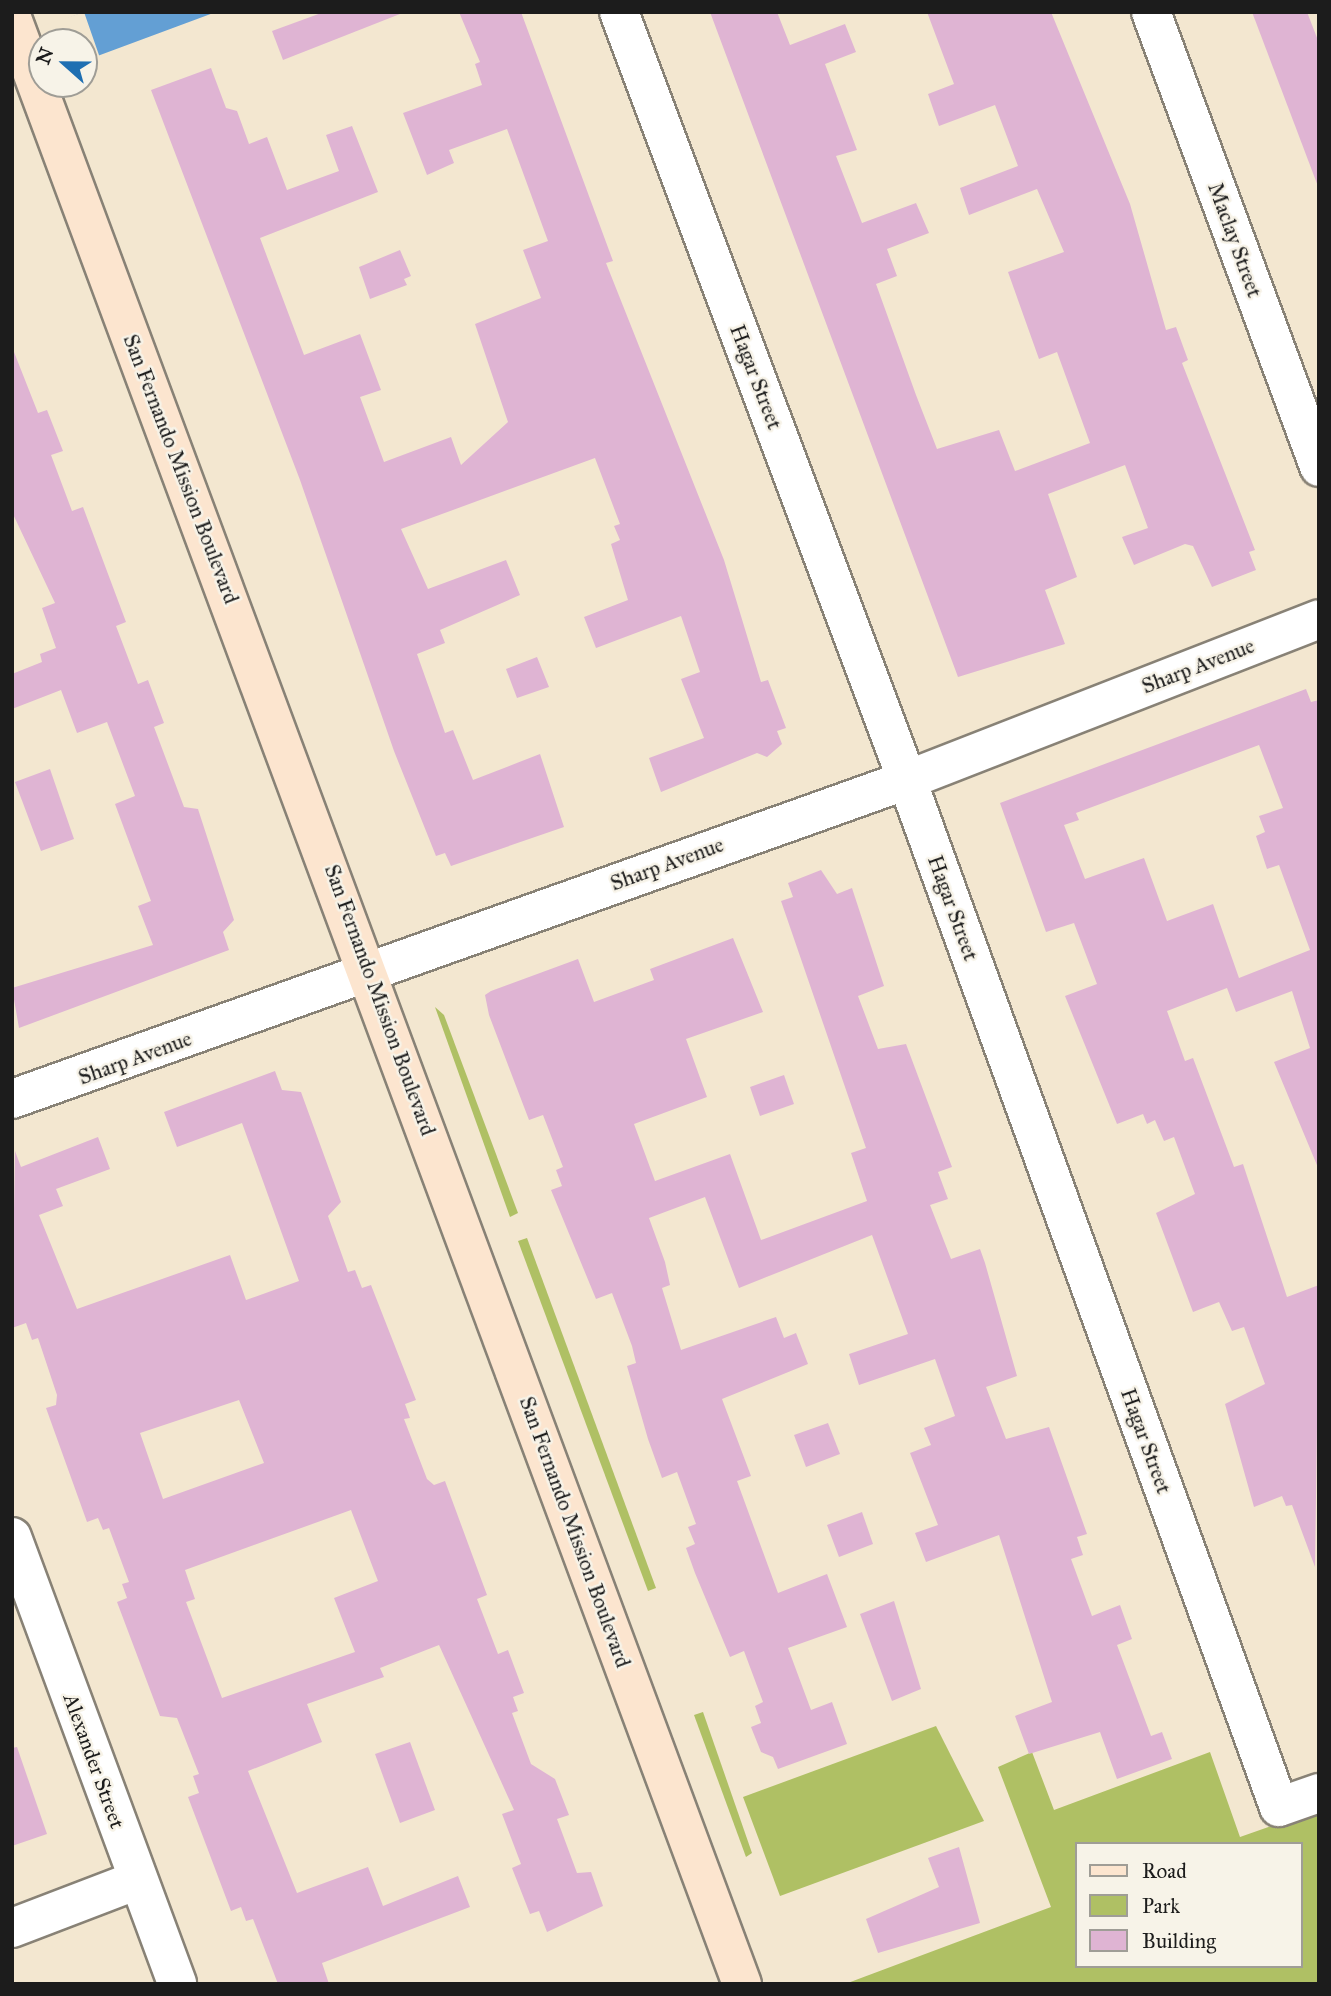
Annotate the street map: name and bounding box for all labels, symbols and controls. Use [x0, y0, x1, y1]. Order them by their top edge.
north arrow [28, 28, 98, 98]
text: N [31, 44, 58, 68]
street label: Maclay Street [1203, 179, 1267, 301]
street label: Hagar Street [724, 321, 788, 433]
street label: San Fernando Mission Boulevard [118, 331, 244, 607]
street label: Sharp Avenue [1138, 633, 1258, 699]
street label: Sharp Avenue [607, 832, 727, 896]
street label: Hagar Street [922, 852, 984, 964]
street label: San Fernando Mission Boulevard [319, 861, 441, 1139]
street label: Sharp Avenue [75, 1026, 195, 1090]
street label: Hagar Street [1115, 1385, 1177, 1497]
street label: San Fernando Mission Boulevard [514, 1393, 636, 1671]
street label: Alexander Street [58, 1690, 130, 1832]
legend [1076, 1842, 1303, 1968]
text: Road [1142, 1858, 1187, 1884]
text: Park [1142, 1893, 1180, 1919]
text: Building [1142, 1928, 1216, 1954]

